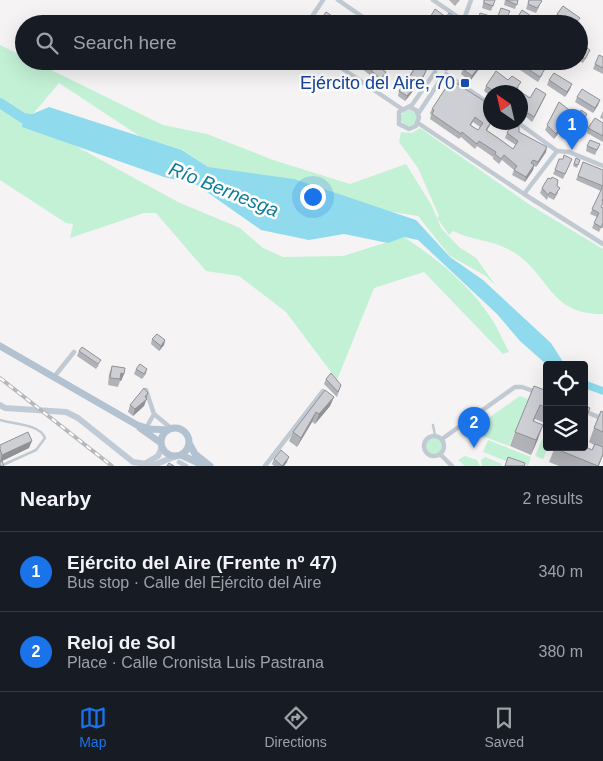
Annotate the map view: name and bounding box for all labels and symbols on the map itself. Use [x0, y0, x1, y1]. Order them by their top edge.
place label: Ejército del Aire, 70 [300, 73, 455, 93]
marker: Ejército del Aire, 70 [459, 77, 471, 89]
north arrow [483, 85, 528, 130]
pin: 1 [556, 109, 588, 150]
water label: Río Bernesga [166, 158, 282, 221]
your location [300, 184, 326, 210]
pin: 2 [458, 407, 490, 448]

